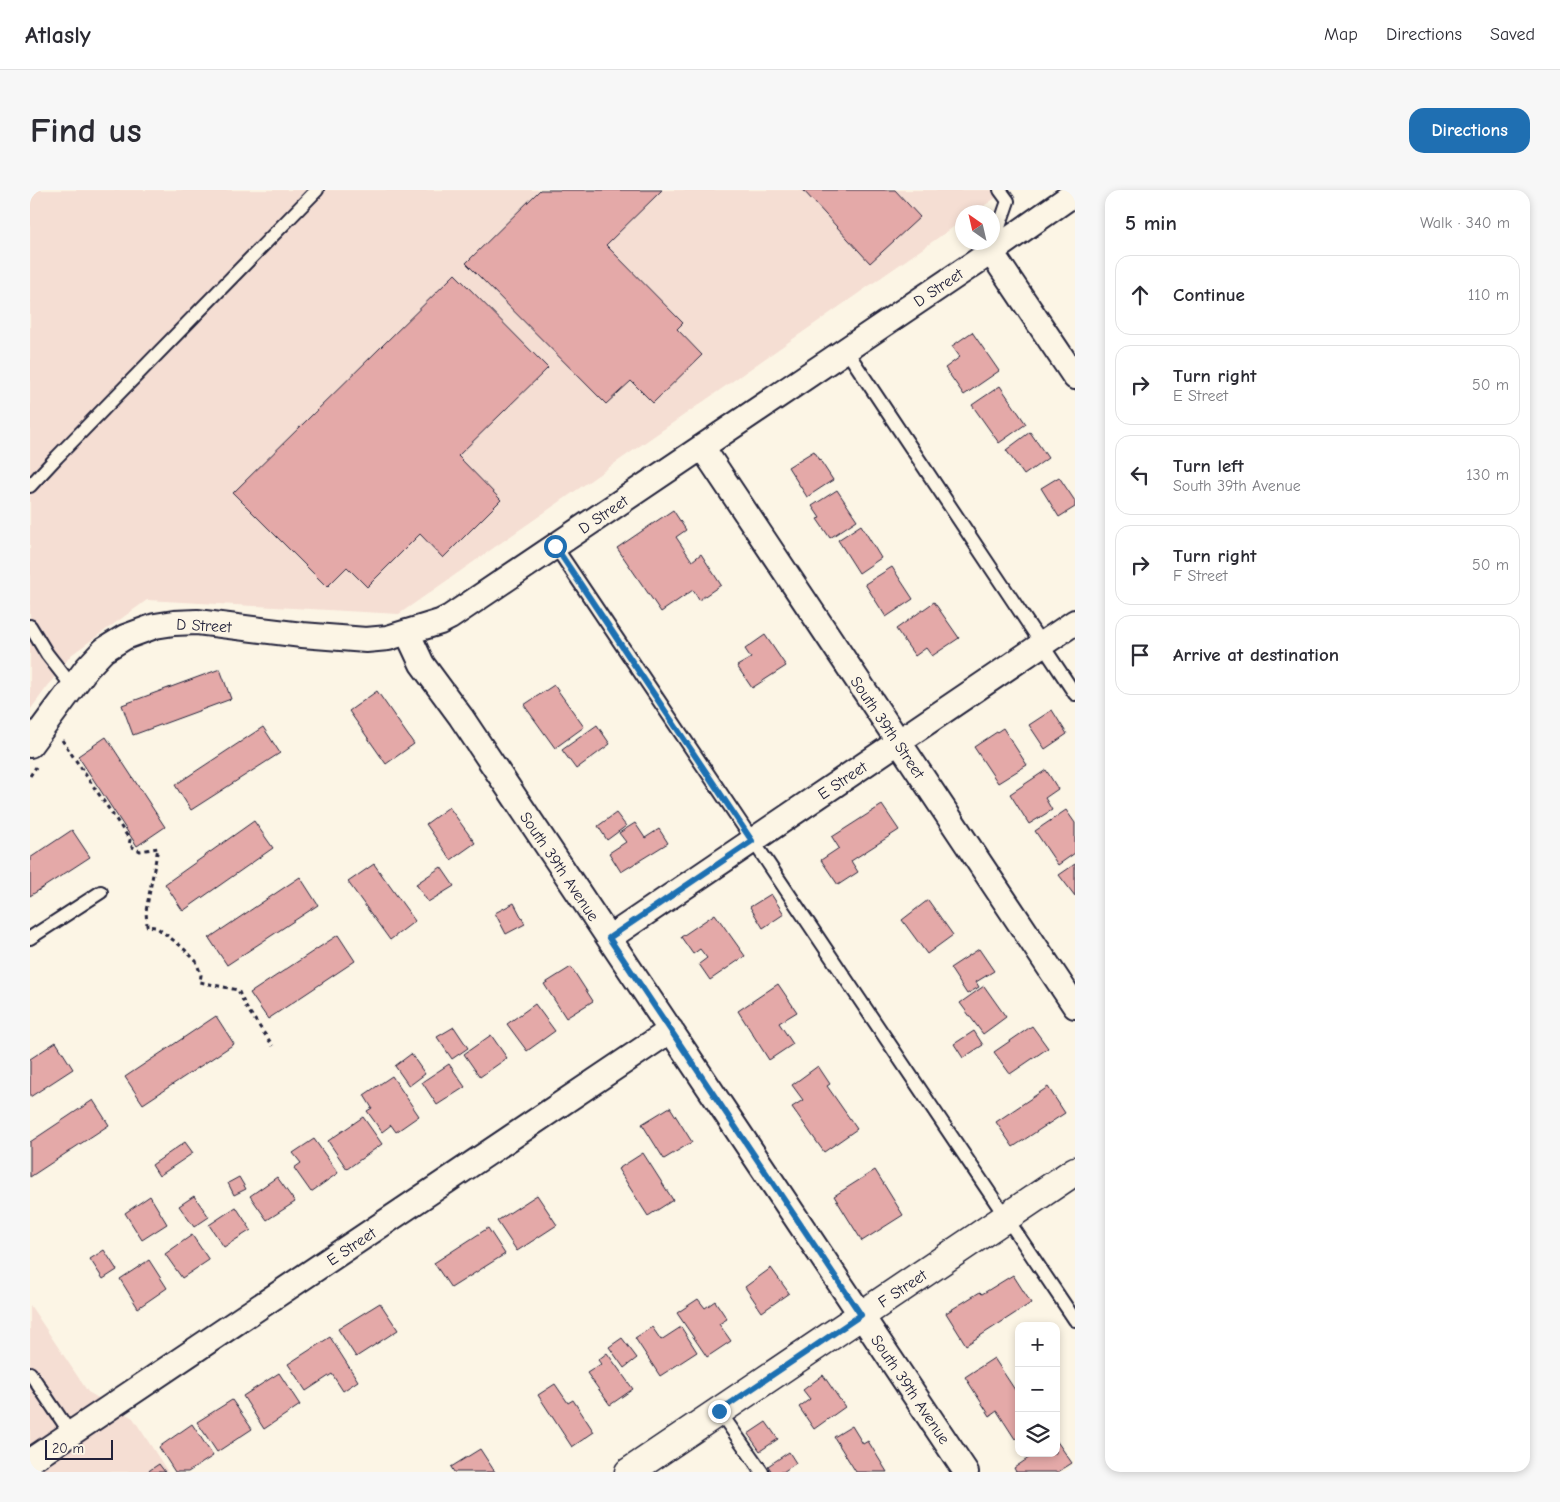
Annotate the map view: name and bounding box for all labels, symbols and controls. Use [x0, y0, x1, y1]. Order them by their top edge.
text: Atlasly [25, 21, 91, 49]
text: Map [1324, 24, 1358, 45]
text: Directions [1386, 24, 1462, 45]
text: Saved [1490, 24, 1535, 45]
button: Directions [1409, 108, 1530, 153]
text: Find us [30, 110, 142, 151]
north arrow [955, 205, 1000, 250]
text: 5 min [1125, 211, 1177, 235]
text: Walk · 340 m [1420, 214, 1510, 232]
street label: D Street [911, 265, 967, 311]
icon: ahead [1126, 281, 1154, 309]
text: Continue [1173, 284, 1245, 306]
text: 110 m [1468, 286, 1509, 304]
text: Turn right [1173, 365, 1257, 387]
icon: right [1126, 371, 1154, 399]
text: 50 m [1472, 376, 1509, 394]
text: E Street [1173, 387, 1228, 405]
text: Turn left [1173, 455, 1244, 477]
icon: left [1126, 461, 1154, 489]
text: 130 m [1466, 466, 1509, 484]
text: South 39th Avenue [1173, 477, 1301, 495]
street label: D Street [576, 492, 632, 538]
route start [544, 535, 567, 558]
text: Turn right [1173, 545, 1257, 567]
icon: right [1126, 551, 1154, 579]
text: 50 m [1472, 556, 1509, 574]
text: F Street [1173, 567, 1228, 585]
street label: D Street [176, 616, 233, 636]
icon: arrive [1126, 641, 1154, 669]
text: Arrive at destination [1173, 644, 1339, 666]
street label: South 39th Street [846, 673, 928, 782]
street label: E Street [815, 758, 871, 804]
street label: South 39th Avenue [516, 809, 602, 925]
street label: E Street [324, 1224, 380, 1270]
street label: F Street [875, 1266, 931, 1312]
map controls [1015, 1322, 1060, 1457]
button: + [1015, 1322, 1060, 1367]
street label: South 39th Avenue [867, 1332, 953, 1448]
button: − [1015, 1367, 1060, 1412]
route end [708, 1400, 731, 1423]
button: layers [1015, 1412, 1060, 1457]
scale bar [45, 1437, 112, 1460]
text: 20 m [52, 1440, 84, 1457]

